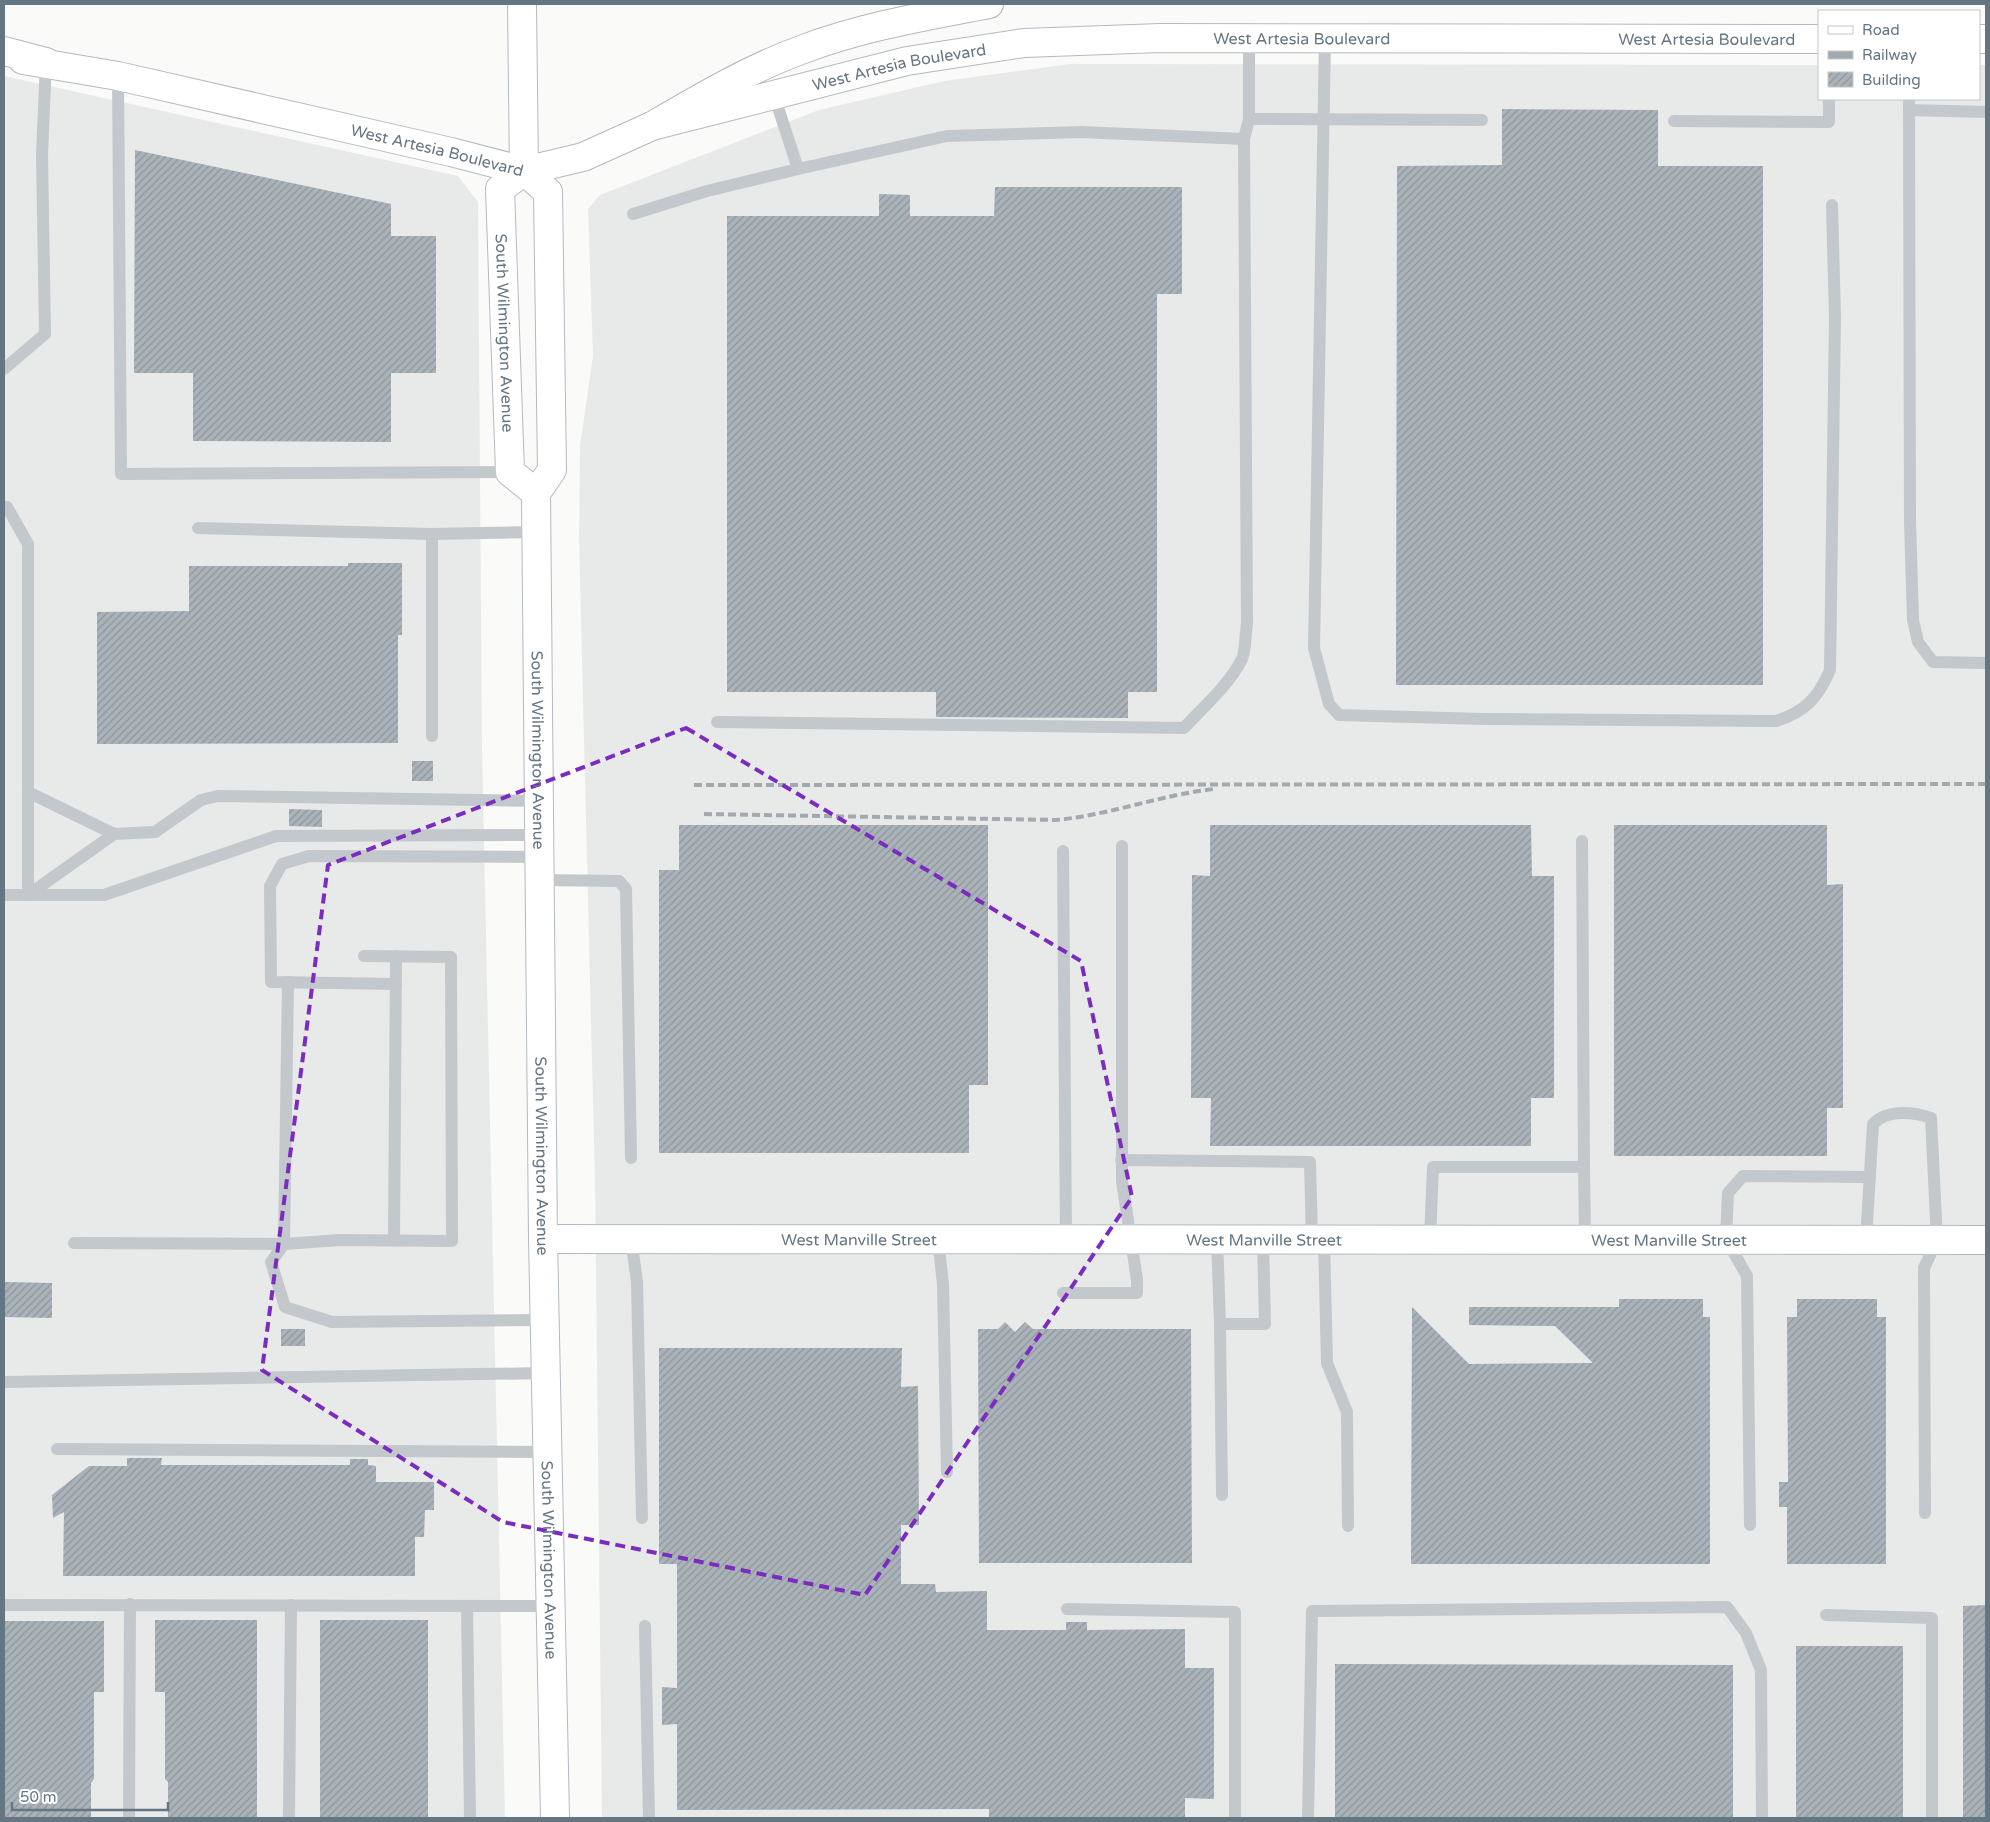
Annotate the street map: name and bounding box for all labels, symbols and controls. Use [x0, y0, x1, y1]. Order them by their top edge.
legend [1818, 10, 1980, 100]
text: Road [1862, 21, 1900, 39]
street label: West Artesia Boulevard [1213, 29, 1390, 49]
street label: West Artesia Boulevard [1618, 30, 1795, 50]
street label: West Artesia Boulevard [810, 40, 988, 96]
text: Railway [1862, 46, 1917, 64]
text: Building [1862, 71, 1921, 89]
street label: West Artesia Boulevard [349, 120, 526, 181]
street label: South Wilmington Avenue [491, 233, 518, 433]
street label: South Wilmington Avenue [526, 650, 548, 850]
street label: South Wilmington Avenue [530, 1056, 552, 1256]
street label: West Manville Street [781, 1230, 937, 1250]
street label: West Manville Street [1186, 1230, 1342, 1251]
street label: West Manville Street [1591, 1231, 1747, 1251]
street label: South Wilmington Avenue [537, 1460, 561, 1660]
scale bar [12, 1780, 169, 1812]
text: 50 m [20, 1788, 57, 1806]

